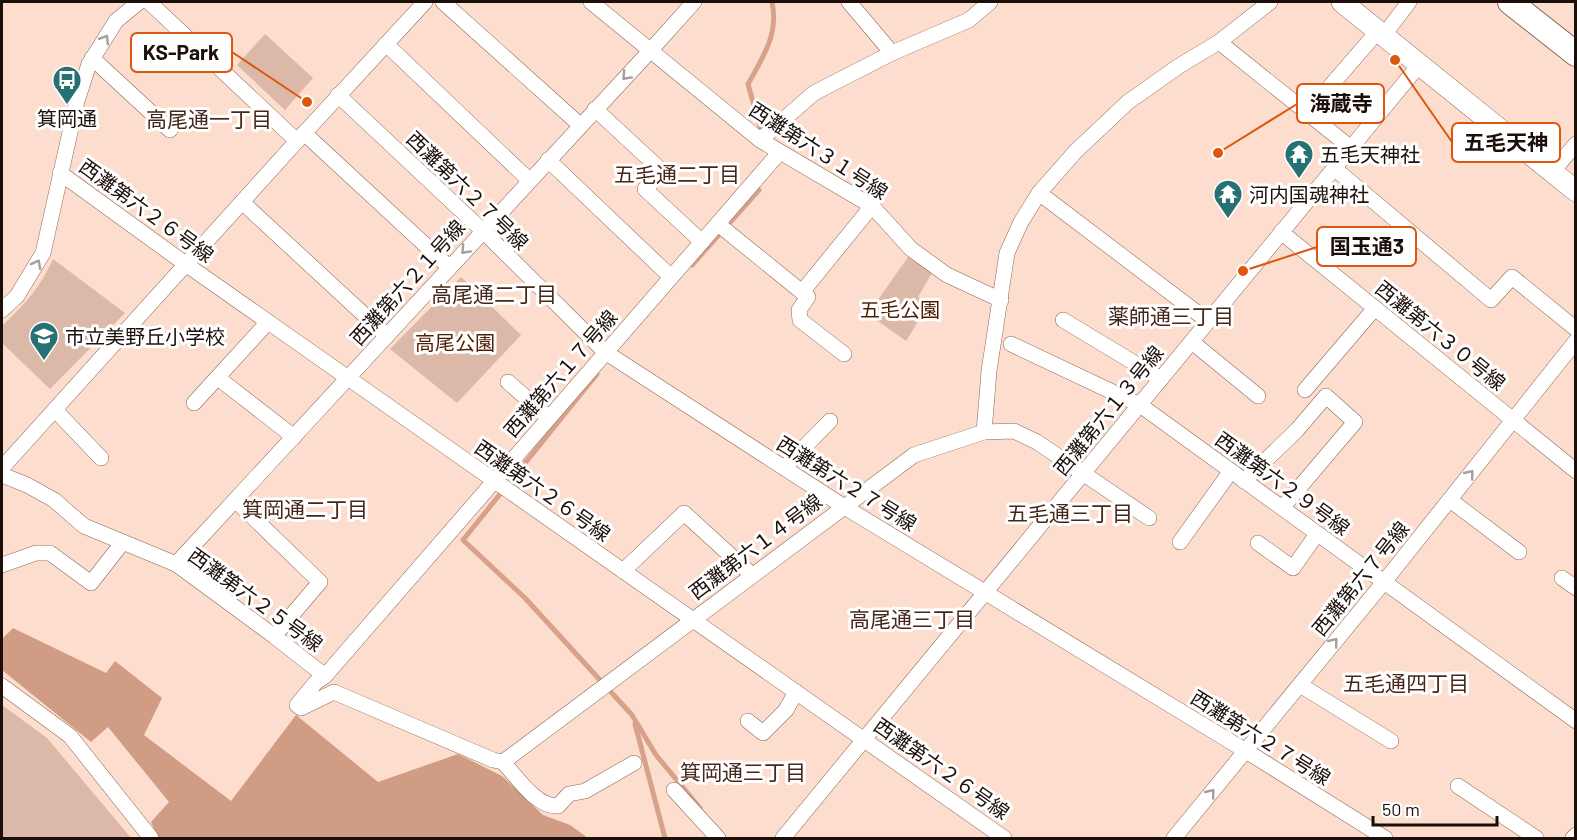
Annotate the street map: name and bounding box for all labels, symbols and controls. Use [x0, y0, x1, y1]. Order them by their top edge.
callout: KS-Park [131, 33, 232, 72]
one-way arrow [97, 35, 109, 45]
text: KS-Park [143, 39, 219, 64]
bus stop icon: 箕岡通 [51, 64, 83, 106]
one-way arrow [623, 69, 634, 80]
callout: 海蔵寺 [1297, 84, 1384, 123]
text: 海蔵寺 [1310, 90, 1373, 115]
street label: 西灘第六３１号線 [745, 96, 893, 204]
place label: 箕岡通 [37, 106, 97, 130]
district label: 高尾通一丁目 [146, 106, 272, 131]
callout: 五毛天神 [1452, 123, 1560, 162]
street label: 西灘第六２７号線 [402, 126, 534, 254]
text: 五毛天神 [1464, 129, 1548, 154]
temple icon: 五毛天神社 [1283, 138, 1315, 180]
place label: 五毛天神社 [1320, 142, 1420, 166]
street label: 西灘第六２６号線 [75, 153, 219, 267]
district label: 五毛通二丁目 [614, 161, 740, 186]
temple icon: 河内国魂神社 [1212, 178, 1244, 220]
place label: 河内国魂神社 [1249, 182, 1369, 206]
street label: 西灘第六２１号線 [345, 215, 469, 349]
callout: 国玉通3 [1317, 227, 1416, 266]
text: 国玉通3 [1330, 233, 1404, 258]
one-way arrow [461, 243, 472, 254]
one-way arrow [30, 260, 41, 270]
street label: 西灘第六３０号線 [1371, 275, 1511, 395]
district label: 高尾通二丁目 [431, 281, 557, 306]
park label: 五毛公園 [860, 297, 940, 321]
district label: 薬師通三丁目 [1108, 303, 1234, 328]
street label: 西灘第六１７号線 [498, 305, 622, 441]
school or university icon: 市立美野丘小学校 [28, 320, 60, 362]
place label: 市立美野丘小学校 [65, 324, 225, 348]
park label: 高尾公園 [415, 330, 495, 354]
street label: 西灘第六１３号線 [1048, 340, 1168, 480]
street label: 西灘第六２９号線 [1211, 426, 1355, 540]
street label: 西灘第六２７号線 [773, 430, 921, 536]
street label: 西灘第六２６号線 [471, 434, 615, 546]
one-way arrow [1463, 470, 1474, 481]
street label: 西灘第六１４号線 [684, 488, 826, 604]
district label: 箕岡通二丁目 [242, 496, 368, 521]
district label: 五毛通三丁目 [1007, 500, 1133, 525]
street label: 西灘第六７号線 [1307, 516, 1413, 640]
street label: 西灘第六２５号線 [184, 542, 328, 656]
district label: 高尾通三丁目 [849, 606, 975, 631]
one-way arrow [1327, 638, 1338, 649]
district label: 五毛通四丁目 [1343, 670, 1469, 695]
street label: 西灘第六２７号線 [1187, 684, 1335, 790]
street label: 西灘第六２６号線 [870, 712, 1014, 824]
district label: 箕岡通三丁目 [680, 759, 806, 784]
one-way arrow [1204, 789, 1215, 800]
scale bar [1373, 789, 1498, 827]
text: 50 m [1382, 798, 1420, 820]

